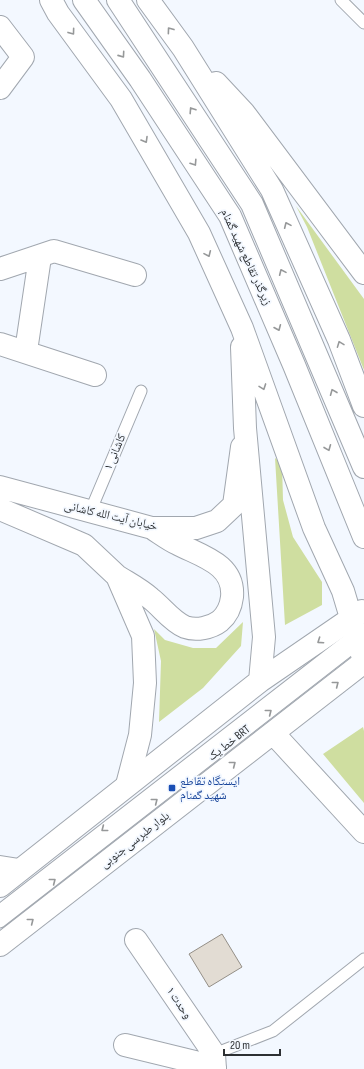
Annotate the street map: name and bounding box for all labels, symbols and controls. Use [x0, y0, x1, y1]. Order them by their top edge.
one-way arrow [167, 27, 175, 34]
one-way arrow [67, 28, 74, 35]
one-way arrow [117, 50, 124, 57]
one-way arrow [189, 107, 196, 114]
one-way arrow [140, 136, 147, 143]
one-way arrow [190, 159, 197, 166]
street label: زیرگذر تقاطع شهید گمنام [217, 206, 275, 308]
one-way arrow [284, 222, 292, 229]
one-way arrow [203, 249, 211, 257]
one-way arrow [279, 269, 287, 277]
one-way arrow [273, 324, 281, 332]
one-way arrow [337, 340, 345, 348]
one-way arrow [258, 383, 267, 390]
one-way arrow [330, 388, 338, 396]
street label: کاشانی ۱ [101, 432, 129, 472]
one-way arrow [323, 444, 331, 452]
street label: خیابان آیت الله کاشانی [63, 498, 159, 534]
one-way arrow [317, 636, 324, 644]
one-way arrow [331, 682, 338, 689]
one-way arrow [264, 710, 271, 717]
street label: خط یک BRT [205, 722, 253, 764]
one-way arrow [228, 762, 235, 769]
place label: ایستگاه تقاطع شهید گمنام [180, 774, 240, 803]
marker: ایستگاه تقاطع شهید گمنام [167, 783, 177, 793]
one-way arrow [151, 799, 158, 806]
street label: بلوار طبرسی جنوبی [97, 808, 173, 872]
one-way arrow [102, 824, 109, 831]
one-way arrow [48, 879, 55, 886]
one-way arrow [26, 919, 33, 926]
street label: وحدت ۱ [163, 984, 195, 1022]
scale bar [224, 1031, 280, 1057]
text: 20 m [230, 1038, 250, 1053]

